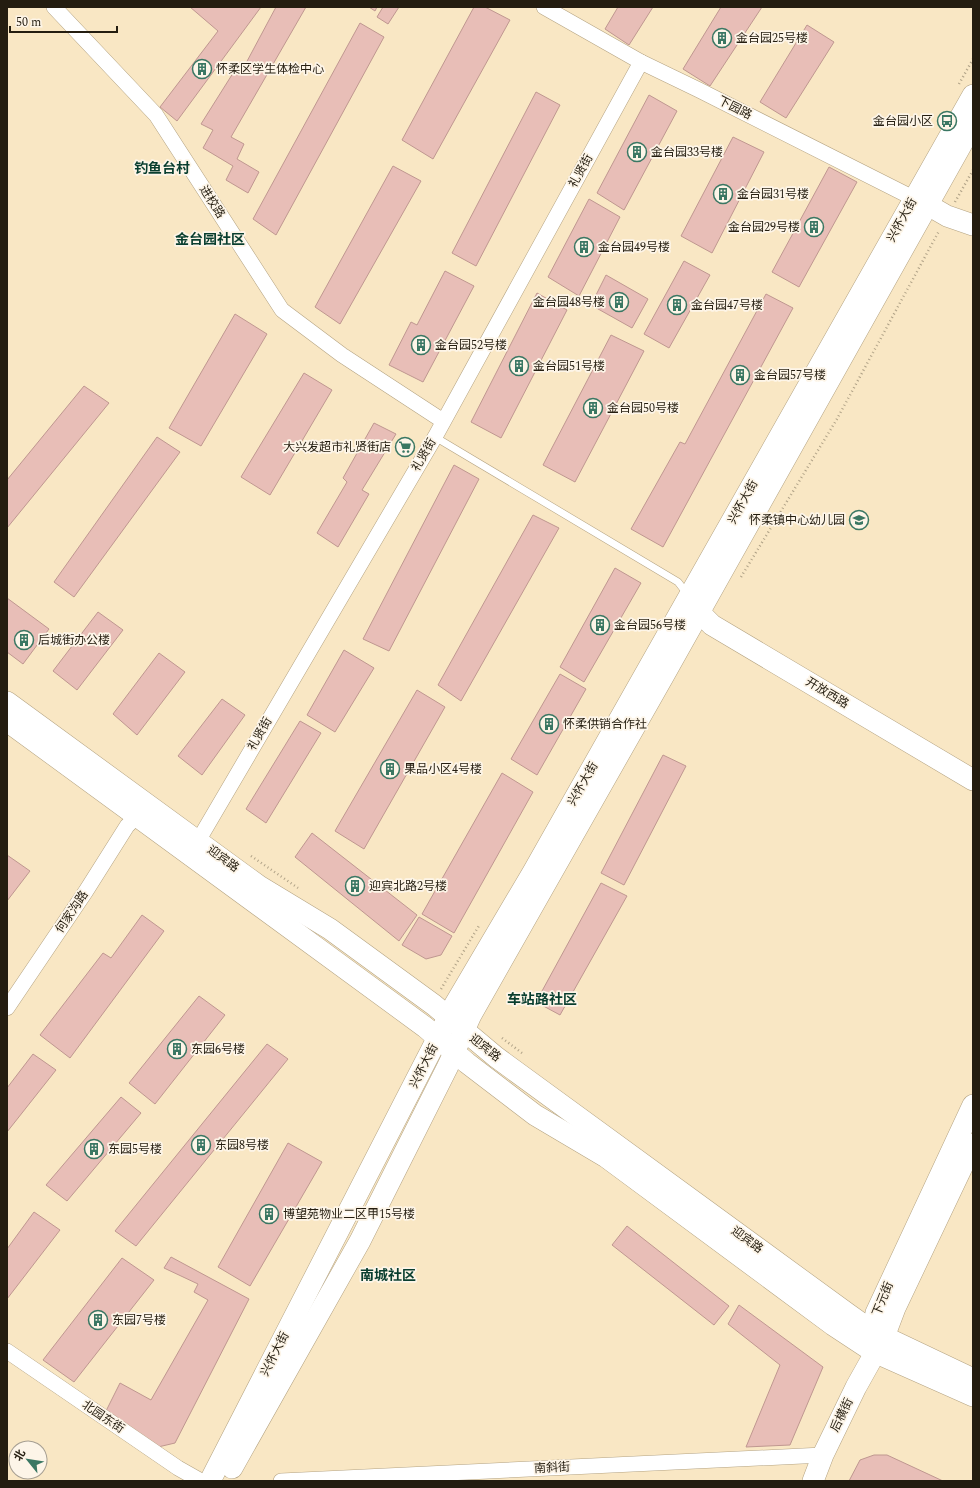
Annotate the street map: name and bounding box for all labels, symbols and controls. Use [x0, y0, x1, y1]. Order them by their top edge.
scale bar [10, 8, 117, 34]
text: 50 m [16, 13, 41, 32]
building icon: 金台园25号楼 [711, 27, 733, 49]
place label: 金台园25号楼 [736, 29, 808, 48]
building icon: 怀柔区学生体检中心 [191, 58, 213, 80]
place label: 怀柔区学生体检中心 [216, 60, 324, 79]
street label: 下园路 [715, 91, 755, 125]
bus stop icon: 金台园小区 [936, 110, 958, 132]
place label: 金台园小区 [873, 112, 933, 131]
building icon: 金台园33号楼 [626, 141, 648, 163]
place label: 金台园33号楼 [651, 143, 723, 162]
street label: 礼贤街 [564, 151, 598, 191]
district label: 钓鱼台村 [134, 158, 190, 179]
street label: 进校路 [194, 182, 230, 222]
building icon: 金台园31号楼 [712, 183, 734, 205]
place label: 金台园31号楼 [737, 185, 809, 204]
street label: 兴怀大街 [882, 194, 922, 246]
building icon: 金台园29号楼 [803, 216, 825, 238]
place label: 金台园29号楼 [728, 218, 800, 237]
district label: 金台园社区 [175, 229, 245, 250]
building icon: 金台园49号楼 [573, 236, 595, 258]
place label: 金台园49号楼 [598, 238, 670, 257]
building icon: 金台园48号楼 [608, 291, 630, 313]
place label: 金台园48号楼 [533, 293, 605, 312]
building icon: 金台园47号楼 [666, 294, 688, 316]
place label: 金台园47号楼 [691, 296, 763, 315]
building icon: 金台园52号楼 [410, 334, 432, 356]
place label: 金台园52号楼 [435, 336, 507, 355]
building icon: 金台园51号楼 [508, 355, 530, 377]
place label: 金台园51号楼 [533, 357, 605, 376]
building icon: 金台园57号楼 [729, 364, 751, 386]
place label: 金台园57号楼 [754, 366, 826, 385]
building icon: 金台园50号楼 [582, 397, 604, 419]
place label: 金台园50号楼 [607, 399, 679, 418]
street label: 礼贤街 [407, 435, 441, 475]
supermarket icon: 大兴发超市礼贤街店 [394, 436, 416, 458]
place label: 大兴发超市礼贤街店 [283, 438, 391, 457]
street label: 兴怀大街 [723, 476, 763, 528]
school or university icon: 怀柔镇中心幼儿园 [848, 509, 870, 531]
place label: 怀柔镇中心幼儿园 [749, 511, 845, 530]
building icon: 金台园56号楼 [589, 614, 611, 636]
place label: 金台园56号楼 [614, 616, 686, 635]
building icon: 后城街办公楼 [13, 629, 35, 651]
place label: 后城街办公楼 [38, 631, 110, 650]
street label: 开放西路 [802, 672, 852, 714]
building icon: 怀柔供销合作社 [538, 713, 560, 735]
street label: 礼贤街 [243, 714, 277, 754]
place label: 怀柔供销合作社 [563, 715, 647, 734]
building icon: 果品小区4号楼 [379, 758, 401, 780]
street label: 兴怀大街 [563, 758, 603, 810]
place label: 果品小区4号楼 [404, 760, 482, 779]
street label: 迎宾路 [203, 841, 243, 877]
building icon: 迎宾北路2号楼 [344, 875, 366, 897]
place label: 迎宾北路2号楼 [369, 877, 447, 896]
street label: 何家沟路 [51, 887, 93, 937]
district label: 车站路社区 [507, 989, 577, 1010]
street label: 迎宾路 [465, 1029, 505, 1067]
building icon: 东园6号楼 [166, 1038, 188, 1060]
place label: 东园6号楼 [191, 1040, 245, 1059]
street label: 兴怀大街 [405, 1040, 443, 1092]
building icon: 东园8号楼 [190, 1134, 212, 1156]
place label: 东园8号楼 [215, 1136, 269, 1155]
building icon: 东园5号楼 [83, 1138, 105, 1160]
place label: 东园5号楼 [108, 1140, 162, 1159]
building icon: 博望苑物业二区甲15号楼 [258, 1203, 280, 1225]
place label: 博望苑物业二区甲15号楼 [283, 1205, 415, 1224]
street label: 迎宾路 [727, 1222, 767, 1258]
district label: 南城社区 [360, 1265, 416, 1286]
street label: 下元街 [867, 1279, 899, 1319]
building icon: 东园7号楼 [87, 1309, 109, 1331]
place label: 东园7号楼 [112, 1311, 166, 1330]
street label: 兴怀大街 [256, 1328, 294, 1380]
street label: 后横街 [826, 1395, 858, 1435]
street label: 北园东街 [78, 1396, 128, 1438]
north arrow [8, 1440, 48, 1480]
text: 北 [10, 1446, 30, 1464]
street label: 南斜街 [534, 1458, 570, 1478]

